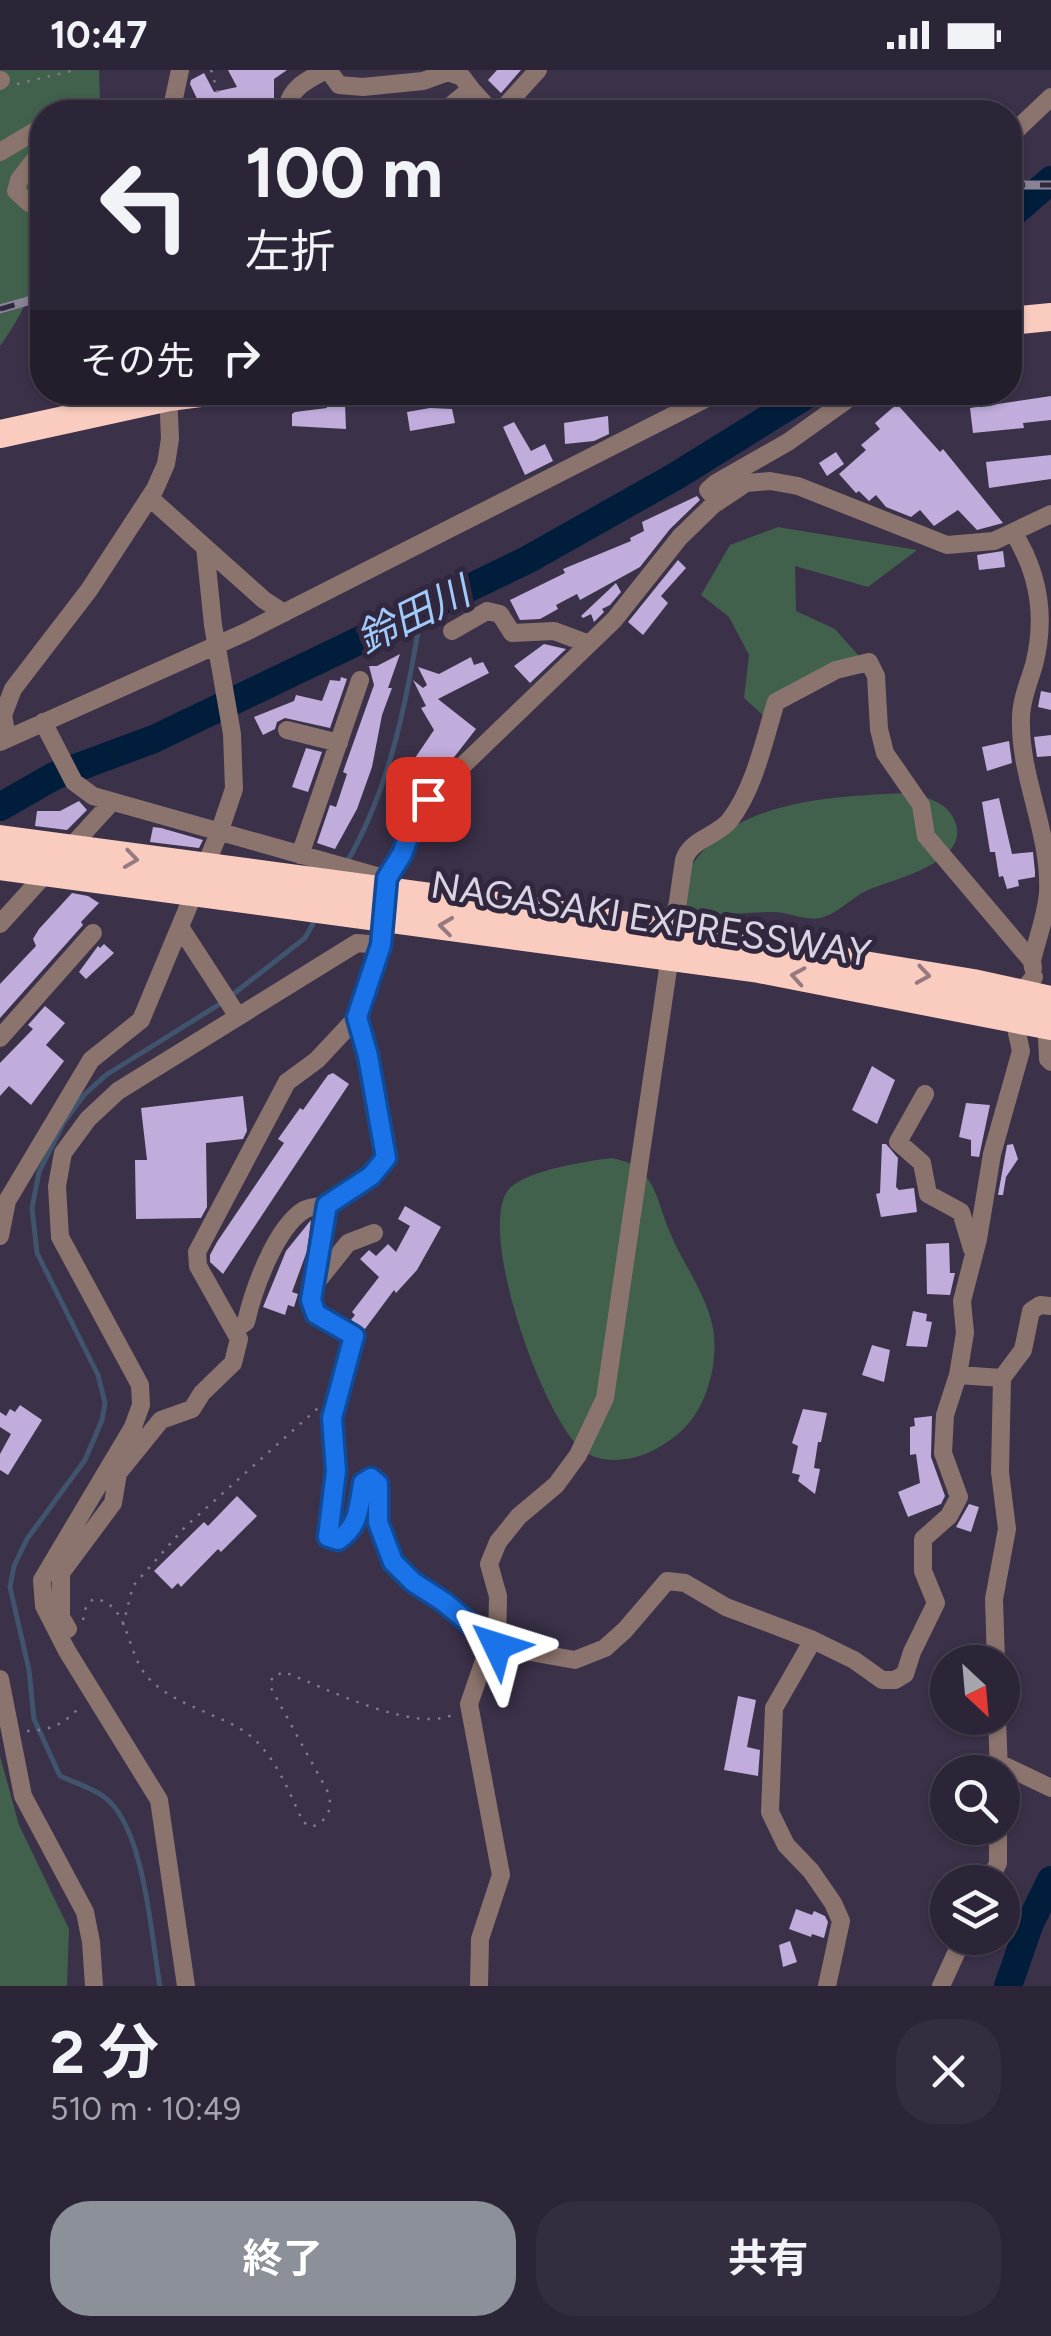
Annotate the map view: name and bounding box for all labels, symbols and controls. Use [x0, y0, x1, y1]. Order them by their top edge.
text: 10:47 [50, 12, 147, 58]
text: 100 m [245, 130, 443, 215]
icon: left [80, 140, 210, 270]
text: 左折 [245, 224, 335, 278]
icon: right [214, 330, 269, 385]
text: その先 [80, 338, 194, 384]
water label: 鈴田川 [349, 565, 481, 663]
pin [386, 757, 471, 842]
icon: arrive [401, 772, 456, 827]
one-way arrow [123, 848, 139, 869]
street label: NAGASAKI EXPRESSWAY [428, 861, 874, 977]
one-way arrow [437, 916, 454, 937]
one-way arrow [914, 963, 931, 984]
one-way arrow [789, 966, 806, 987]
position arrow [445, 1594, 549, 1698]
north arrow [930, 1645, 1020, 1735]
map controls [930, 1645, 1020, 1955]
button: search [930, 1755, 1020, 1845]
button: layers [930, 1865, 1020, 1955]
text: 2 分 [50, 2016, 159, 2088]
button: close [896, 2019, 1001, 2124]
text: 510 m · 10:49 [50, 2090, 241, 2128]
button: 終了 [50, 2201, 516, 2316]
button: 共有 [536, 2201, 1001, 2316]

